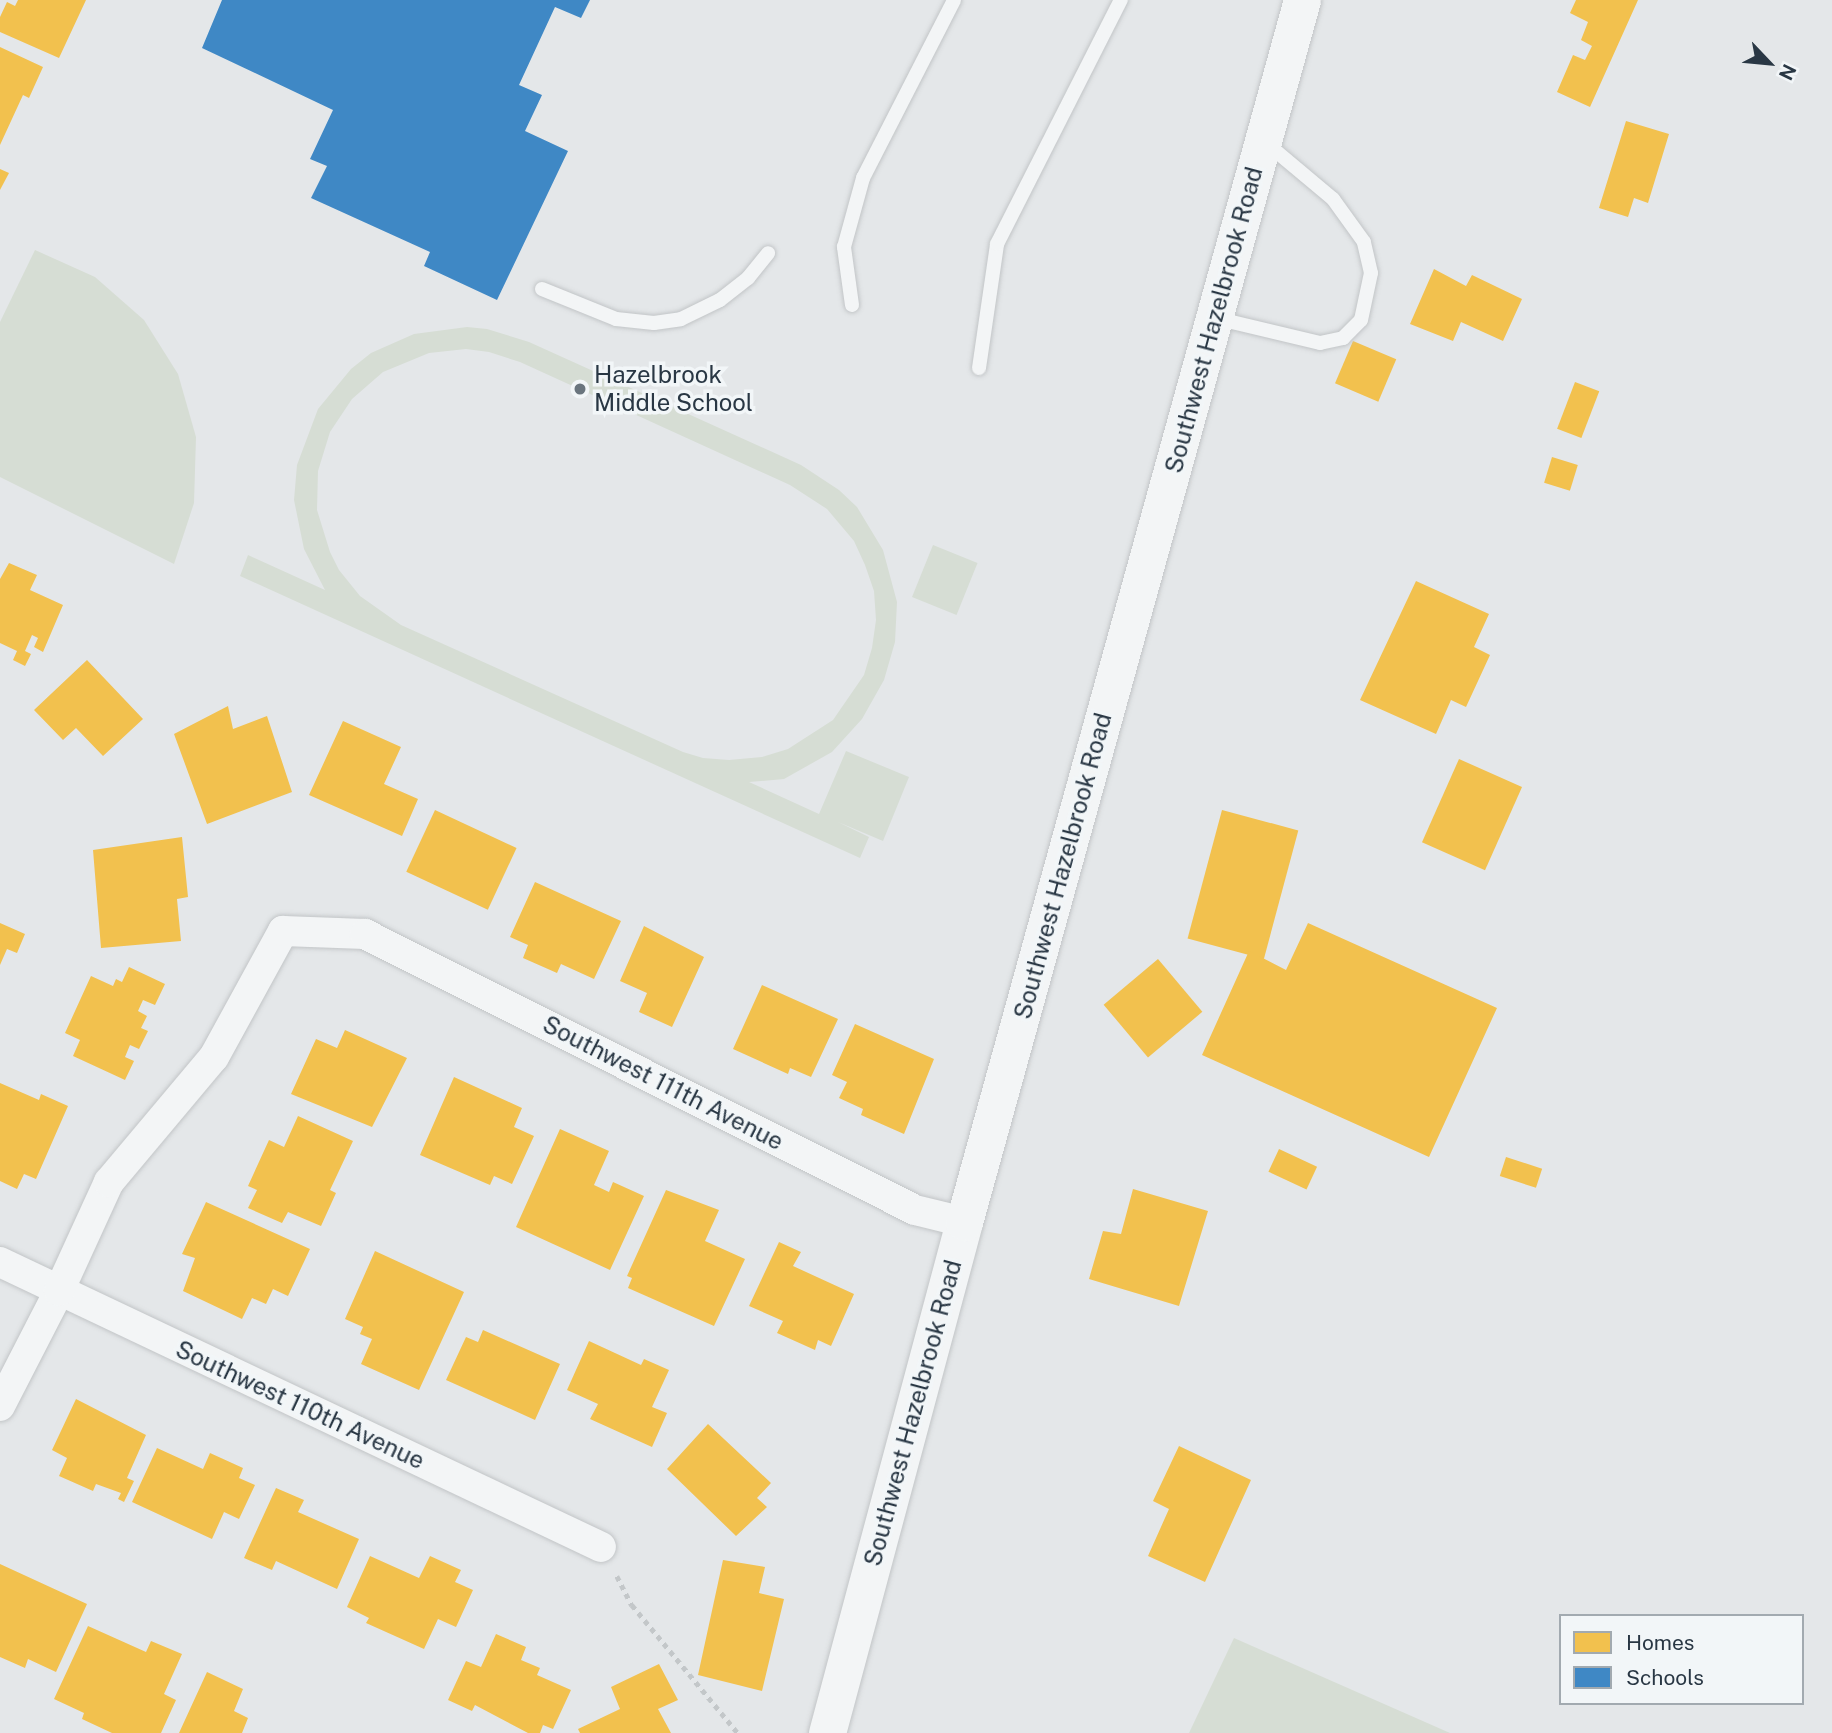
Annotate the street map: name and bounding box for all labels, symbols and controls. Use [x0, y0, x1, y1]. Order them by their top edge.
north arrow [1734, 28, 1804, 98]
text: N [1775, 61, 1801, 84]
street label: Southwest Hazelbrook Road [1159, 164, 1269, 476]
place label: Hazelbrook Middle School [594, 361, 753, 417]
marker: Hazelbrook Middle School [572, 381, 588, 397]
street label: Southwest Hazelbrook Road [1008, 710, 1118, 1022]
street label: Southwest 111th Avenue [538, 1010, 788, 1156]
street label: Southwest Hazelbrook Road [858, 1257, 968, 1569]
street label: Southwest 110th Avenue [171, 1335, 429, 1475]
legend [1559, 1614, 1804, 1705]
text: Homes [1626, 1630, 1694, 1655]
text: Schools [1626, 1665, 1704, 1690]

